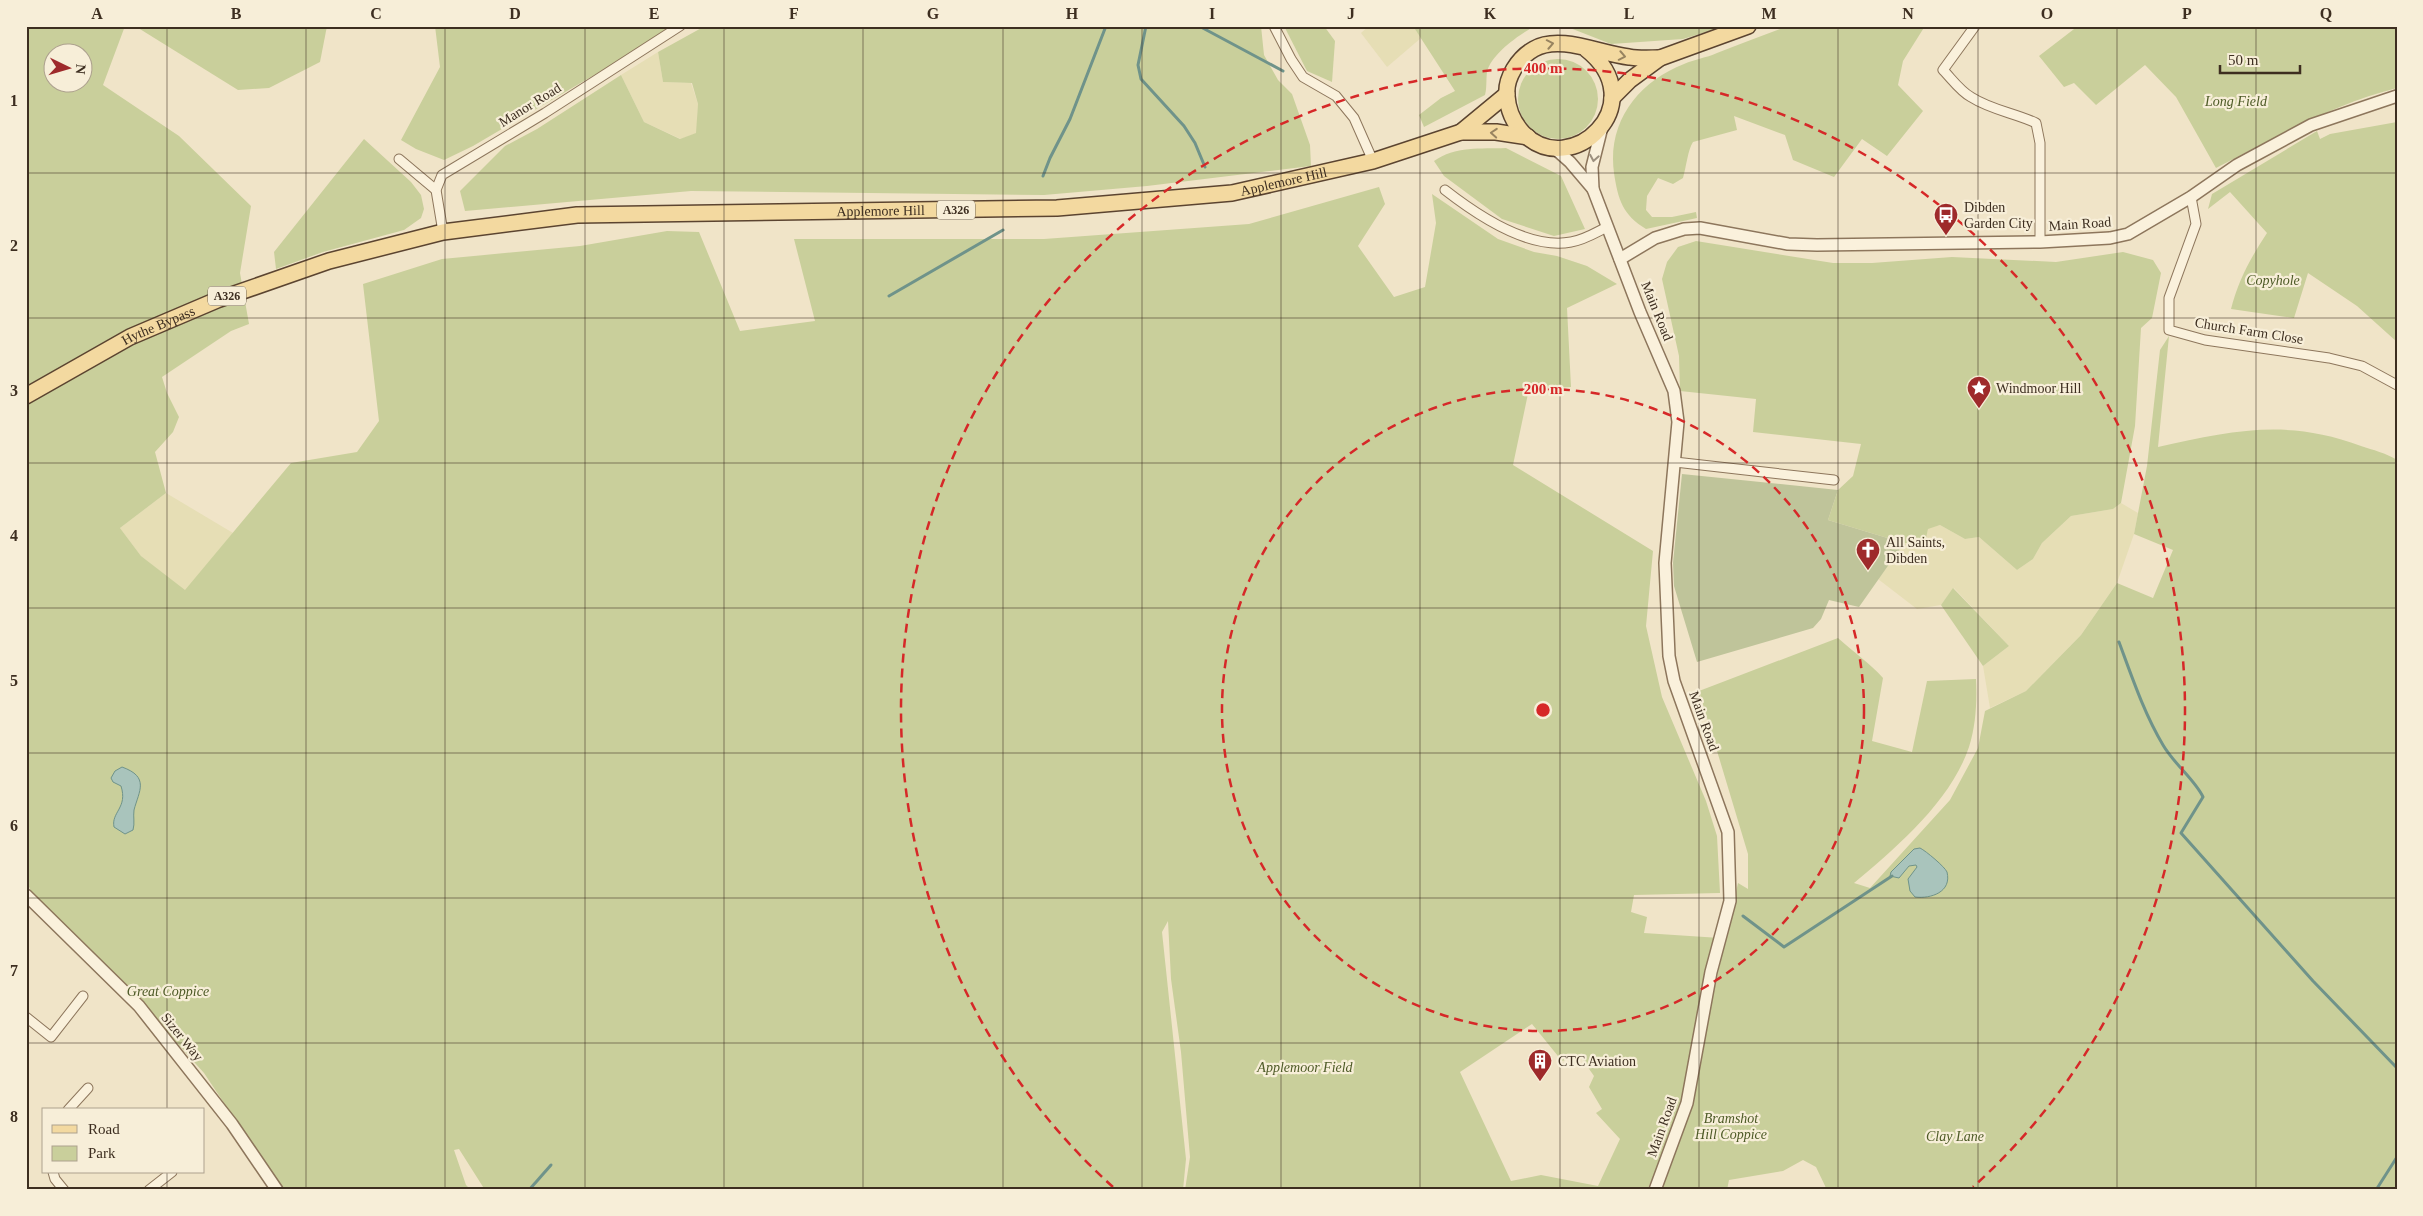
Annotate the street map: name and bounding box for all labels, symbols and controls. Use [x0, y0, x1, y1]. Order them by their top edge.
text: A [91, 5, 103, 22]
text: B [231, 5, 242, 22]
text: C [370, 5, 382, 22]
text: D [509, 5, 521, 22]
text: E [649, 5, 659, 22]
text: F [789, 5, 799, 22]
text: G [927, 5, 940, 22]
text: H [1066, 5, 1079, 22]
text: I [1209, 5, 1215, 22]
text: J [1347, 5, 1355, 22]
text: K [1484, 5, 1497, 22]
text: L [1624, 5, 1634, 22]
text: M [1761, 5, 1777, 22]
text: N [1902, 5, 1914, 22]
text: O [2041, 5, 2053, 22]
text: P [2182, 5, 2192, 22]
text: Q [2320, 5, 2332, 22]
one-way arrow [1545, 40, 1554, 50]
north arrow [42, 42, 92, 92]
scale bar [2220, 42, 2300, 74]
one-way arrow [1618, 50, 1627, 61]
text: 50 m [2228, 52, 2259, 68]
text: 400 m [1524, 60, 1563, 76]
text: N [73, 63, 88, 75]
street label: Manor Road [496, 80, 564, 130]
text: 1 [10, 92, 18, 109]
park label: Long Field [2204, 94, 2268, 109]
one-way arrow [1490, 127, 1498, 138]
one-way arrow [1589, 153, 1599, 162]
street label: Applemore Hill [1239, 164, 1328, 198]
road number: A326 [937, 200, 975, 220]
place label: Dibden Garden City [1964, 200, 2033, 231]
street label: Applemore Hill [836, 202, 925, 219]
bus stop icon: Dibden Garden City [1933, 202, 1959, 236]
street label: Main Road [2048, 214, 2112, 234]
text: 2 [10, 237, 18, 254]
park label: Copyhole [2246, 273, 2300, 288]
street label: Main Road [1638, 279, 1676, 343]
road number: A326 [208, 286, 246, 306]
street label: Hythe Bypass [119, 303, 197, 348]
street label: Church Farm Close [2194, 315, 2304, 347]
place icon: Windmoor Hill [1966, 375, 1992, 409]
text: 200 m [1524, 381, 1563, 397]
place label: Windmoor Hill [1996, 381, 2081, 396]
text: 3 [10, 382, 18, 399]
text: 4 [10, 527, 18, 544]
place label: All Saints, Dibden [1886, 535, 1945, 566]
church icon: All Saints, Dibden [1855, 537, 1881, 571]
text: 5 [10, 672, 18, 689]
street label: Main Road [1686, 689, 1722, 753]
centre of rings [1534, 701, 1552, 719]
text: 6 [10, 817, 18, 834]
text: 7 [10, 962, 18, 979]
park label: Great Coppice [127, 984, 209, 999]
street label: Sizer Way [158, 1010, 206, 1064]
building icon: CTC Aviation [1527, 1048, 1553, 1082]
place label: CTC Aviation [1558, 1054, 1636, 1069]
park label: Applemoor Field [1256, 1060, 1354, 1075]
street label: Main Road [1644, 1095, 1680, 1159]
text: 8 [10, 1108, 18, 1125]
legend [42, 1108, 205, 1174]
park label: Bramshot Hill Coppice [1694, 1111, 1767, 1142]
text: Road [88, 1121, 120, 1137]
park label: Clay Lane [1926, 1129, 1984, 1144]
text: Park [88, 1145, 116, 1161]

